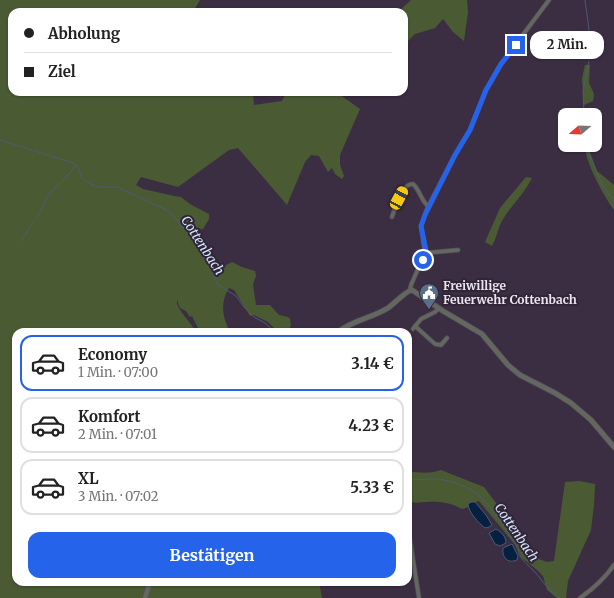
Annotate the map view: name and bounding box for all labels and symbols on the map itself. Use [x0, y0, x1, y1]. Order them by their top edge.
callout: 2 Min. [530, 31, 604, 59]
route end [507, 36, 525, 54]
north arrow [558, 108, 602, 152]
car [388, 185, 410, 211]
water label: Cottenbach [177, 212, 228, 278]
route start [414, 251, 432, 269]
place label: Freiwillige Feuerwehr Cottenbach [443, 278, 577, 307]
public building icon: Freiwillige Feuerwehr Cottenbach [418, 282, 440, 310]
water label: Cottenbach [491, 500, 542, 565]

